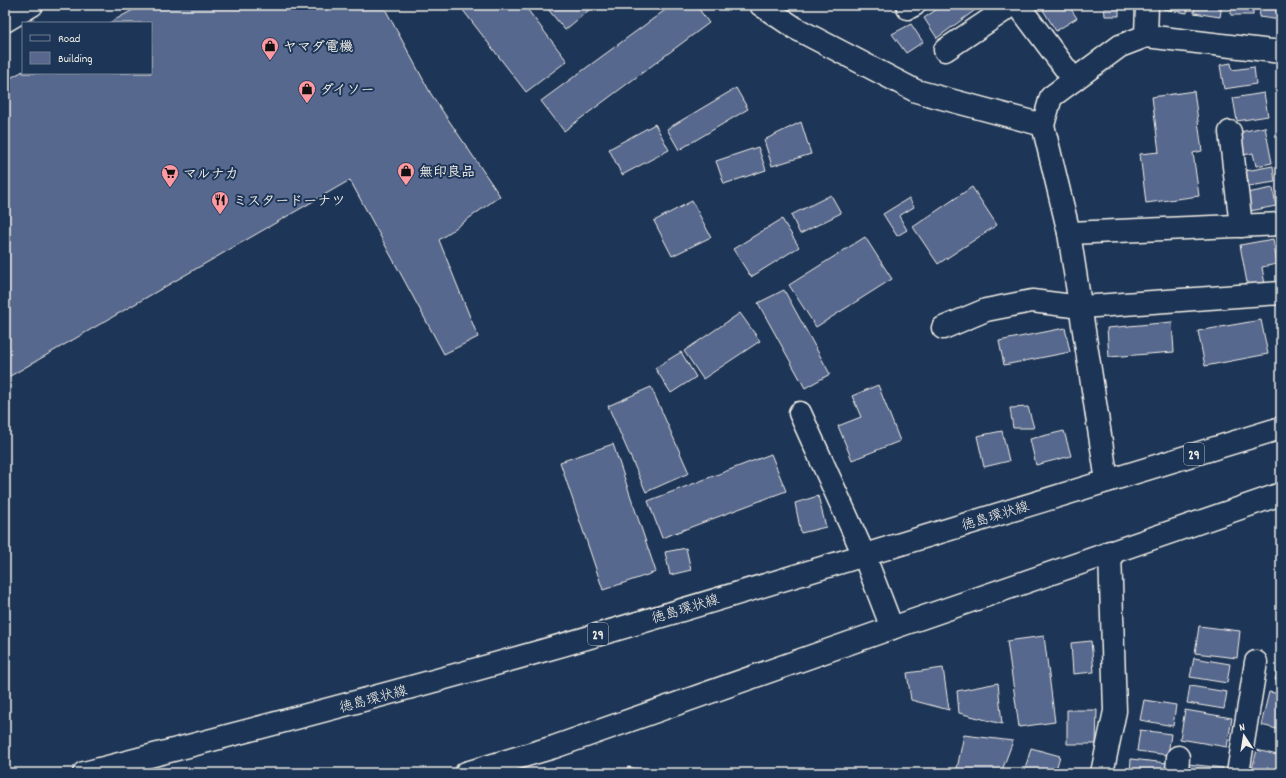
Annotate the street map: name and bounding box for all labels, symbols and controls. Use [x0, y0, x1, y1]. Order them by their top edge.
legend [22, 22, 152, 74]
text: Road [58, 31, 80, 48]
shop icon: ヤマダ電機 [260, 36, 280, 61]
place label: ヤマダ電機 [283, 38, 353, 58]
text: Building [58, 51, 93, 68]
shop icon: ダイソー [297, 79, 317, 104]
place label: ダイソー [320, 81, 375, 101]
shop icon: 無印良品 [396, 161, 416, 186]
supermarket icon: マルナカ [160, 163, 180, 188]
place label: 無印良品 [419, 163, 475, 183]
place label: マルナカ [183, 165, 239, 185]
restaurant icon: ミスタードーナツ [210, 190, 230, 215]
place label: ミスタードーナツ [233, 192, 345, 212]
road number: 29 [1184, 443, 1204, 465]
street label: 徳島環状線 [959, 497, 1032, 537]
street label: 徳島環状線 [649, 590, 722, 630]
road number: 29 [588, 623, 608, 645]
street label: 徳島環状線 [337, 681, 410, 719]
north arrow [1224, 716, 1264, 756]
text: N [1238, 720, 1247, 737]

